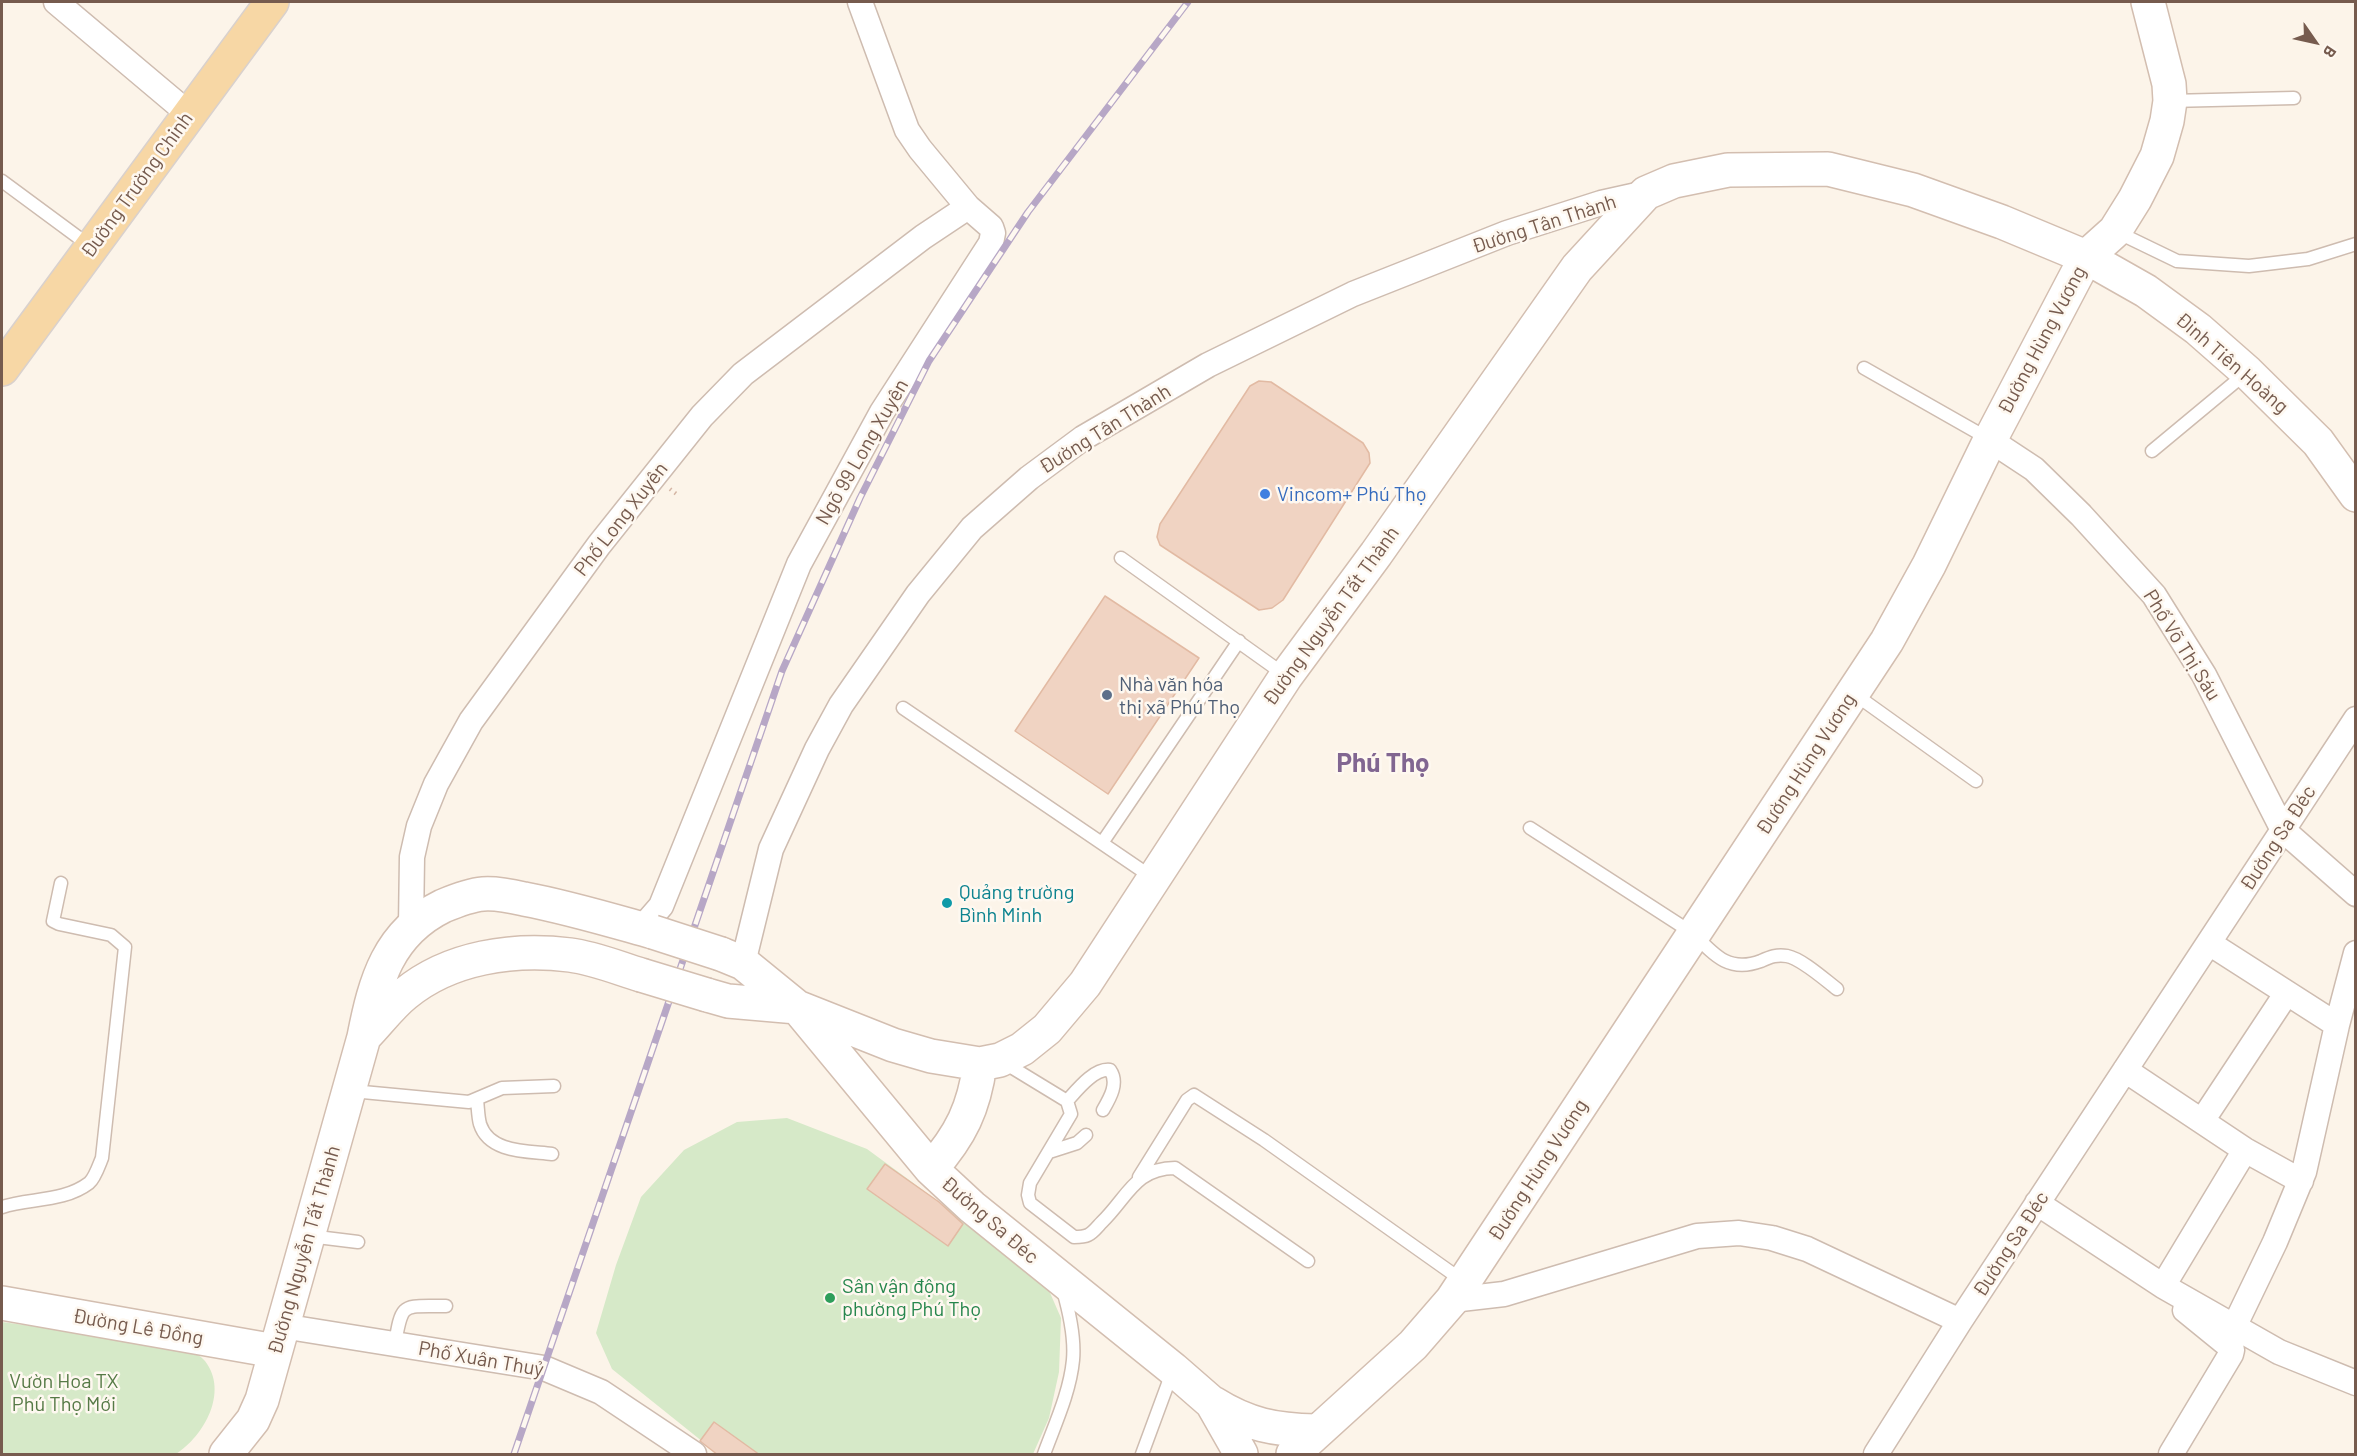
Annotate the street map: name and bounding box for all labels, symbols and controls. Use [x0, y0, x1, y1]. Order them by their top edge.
north arrow [2285, 12, 2345, 72]
text: B [2320, 43, 2341, 62]
street label: Đường Trường Chinh [76, 107, 198, 263]
street label: Đường Tân Thành [1469, 189, 1619, 259]
street label: Đường Hùng Vương [1993, 262, 2091, 418]
street label: Đinh Tiên Hoàng [2171, 307, 2293, 419]
street label: Ngõ 99 Long Xuyên [811, 375, 913, 529]
street label: Đường Tân Thành [1035, 379, 1175, 479]
street label: Phố Long Xuyên [569, 457, 673, 581]
place label: Vincom+ Phú Thọ [1277, 482, 1426, 506]
marker: Vincom+ Phú Thọ [1258, 487, 1272, 501]
street label: Đường Nguyễn Tất Thành [1258, 522, 1404, 710]
street label: Phố Võ Thị Sáu [2138, 585, 2226, 705]
place label: Nhà văn hóa thị xã Phú Thọ [1119, 672, 1240, 719]
marker: Nhà văn hóa thị xã Phú Thọ [1100, 688, 1114, 702]
street label: Đường Hùng Vương [1751, 689, 1861, 839]
district label: Phú Thọ [1337, 747, 1429, 779]
street label: Đường Sa Đéc [2235, 781, 2321, 895]
place label: Quảng trường Bình Minh [959, 880, 1074, 927]
marker: Quảng trường Bình Minh [940, 896, 954, 910]
street label: Đường Hùng Vương [1483, 1095, 1593, 1245]
street label: Đường Nguyễn Tất Thành [263, 1143, 345, 1357]
street label: Đường Sa Đéc [936, 1171, 1044, 1269]
street label: Đường Sa Đéc [1968, 1187, 2054, 1301]
place label: Sân vận động phường Phú Thọ [842, 1274, 981, 1321]
marker: Sân vận động phường Phú Thọ [823, 1291, 837, 1305]
street label: Đường Lê Đồng [71, 1304, 205, 1350]
street label: Phố Xuân Thuỷ [416, 1336, 546, 1382]
park label: Vườn Hoa TX Phú Thọ Mới [9, 1369, 119, 1416]

